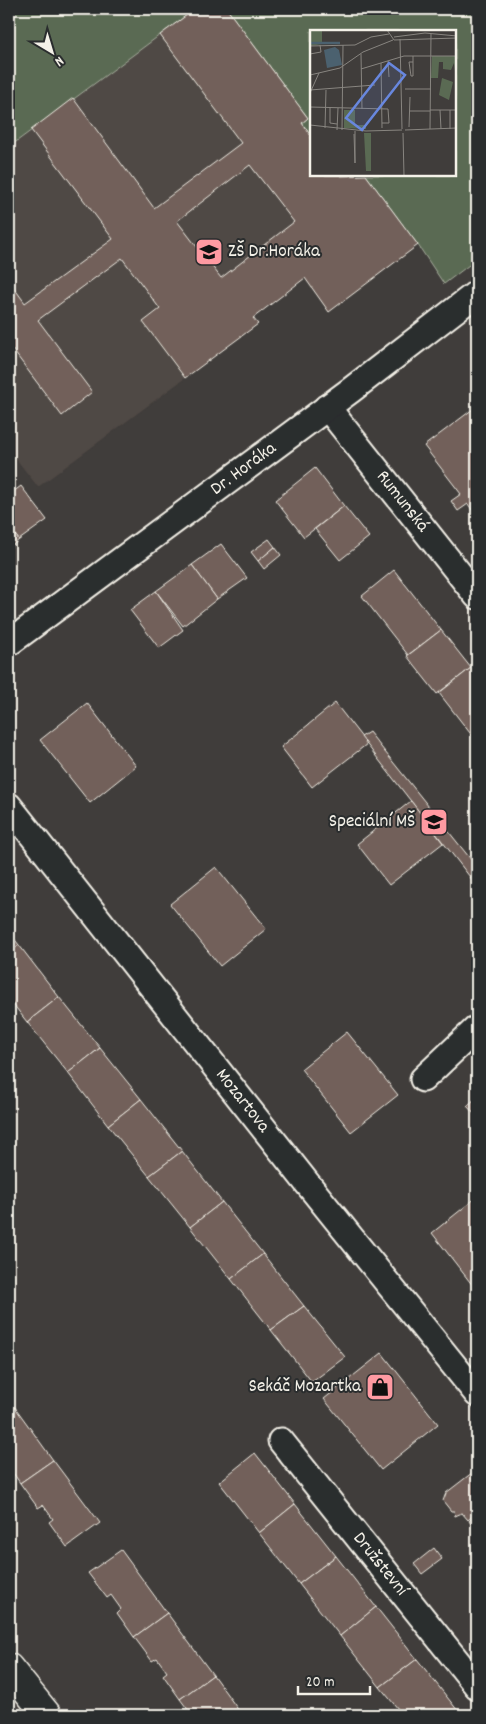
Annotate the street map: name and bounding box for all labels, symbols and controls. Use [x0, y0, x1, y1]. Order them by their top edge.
north arrow [28, 28, 78, 78]
inset map [310, 30, 456, 176]
text: N [50, 51, 68, 71]
school or university icon: ZŠ Dr.Horáka [194, 237, 224, 267]
place label: ZŠ Dr.Horáka [228, 239, 321, 266]
street label: Dr. Horáka [205, 435, 283, 503]
street label: Rumunská [369, 465, 436, 539]
school or university icon: Speciální MŠ [419, 807, 449, 837]
place label: Speciální MŠ [329, 809, 415, 836]
street label: Mozartova [208, 1063, 277, 1140]
shop icon: Sekáč Mozartka [365, 1372, 395, 1402]
place label: Sekáč Mozartka [249, 1374, 362, 1401]
street label: Družstevní [346, 1527, 415, 1603]
scale bar [298, 1664, 371, 1696]
text: 20 m [306, 1672, 334, 1694]

